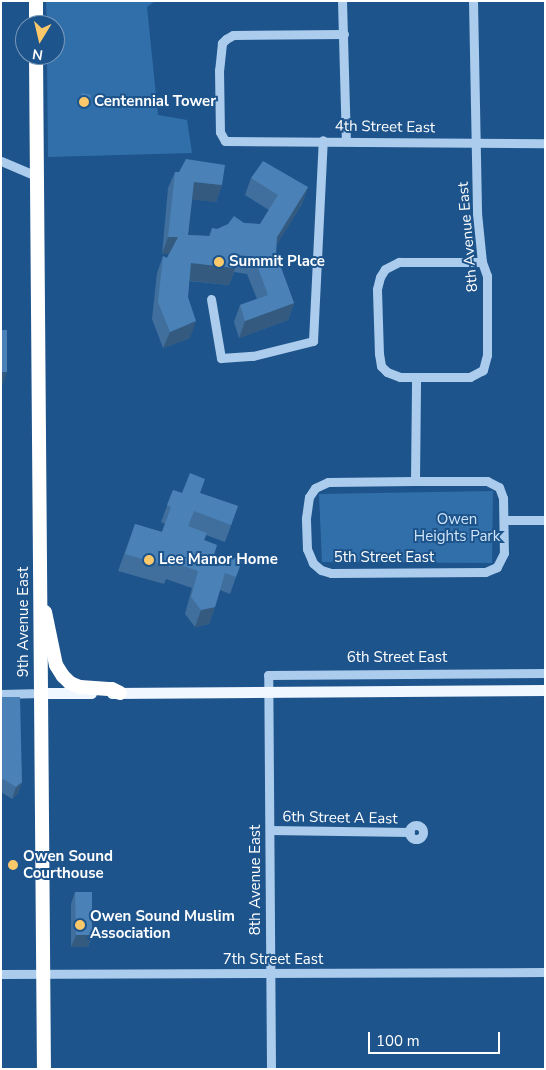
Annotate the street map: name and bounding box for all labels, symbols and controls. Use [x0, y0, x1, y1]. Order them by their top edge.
north arrow [15, 15, 65, 65]
text: N [31, 44, 44, 65]
place label: Centennial Tower [94, 93, 216, 111]
marker: Centennial Tower [78, 96, 90, 108]
street label: 4th Street East [335, 117, 435, 137]
street label: 8th Avenue East [454, 181, 482, 293]
place label: Summit Place [229, 253, 325, 271]
marker: Summit Place [213, 256, 225, 268]
park label: Owen Heights Park [414, 510, 500, 545]
street label: 5th Street East [334, 549, 434, 567]
place label: Lee Manor Home [159, 551, 278, 569]
marker: Lee Manor Home [143, 554, 155, 566]
street label: 9th Avenue East [15, 567, 33, 677]
street label: 6th Street East [347, 649, 447, 667]
street label: 6th Street A East [282, 808, 398, 828]
street label: 8th Avenue East [247, 825, 265, 935]
place label: Owen Sound Courthouse [23, 847, 113, 882]
marker: Owen Sound Courthouse [7, 859, 19, 871]
place label: Owen Sound Muslim Association [90, 907, 235, 942]
marker: Owen Sound Muslim Association [74, 919, 86, 931]
street label: 7th Street East [223, 951, 323, 969]
scale bar [371, 1022, 504, 1054]
text: 100 m [376, 1031, 420, 1051]

